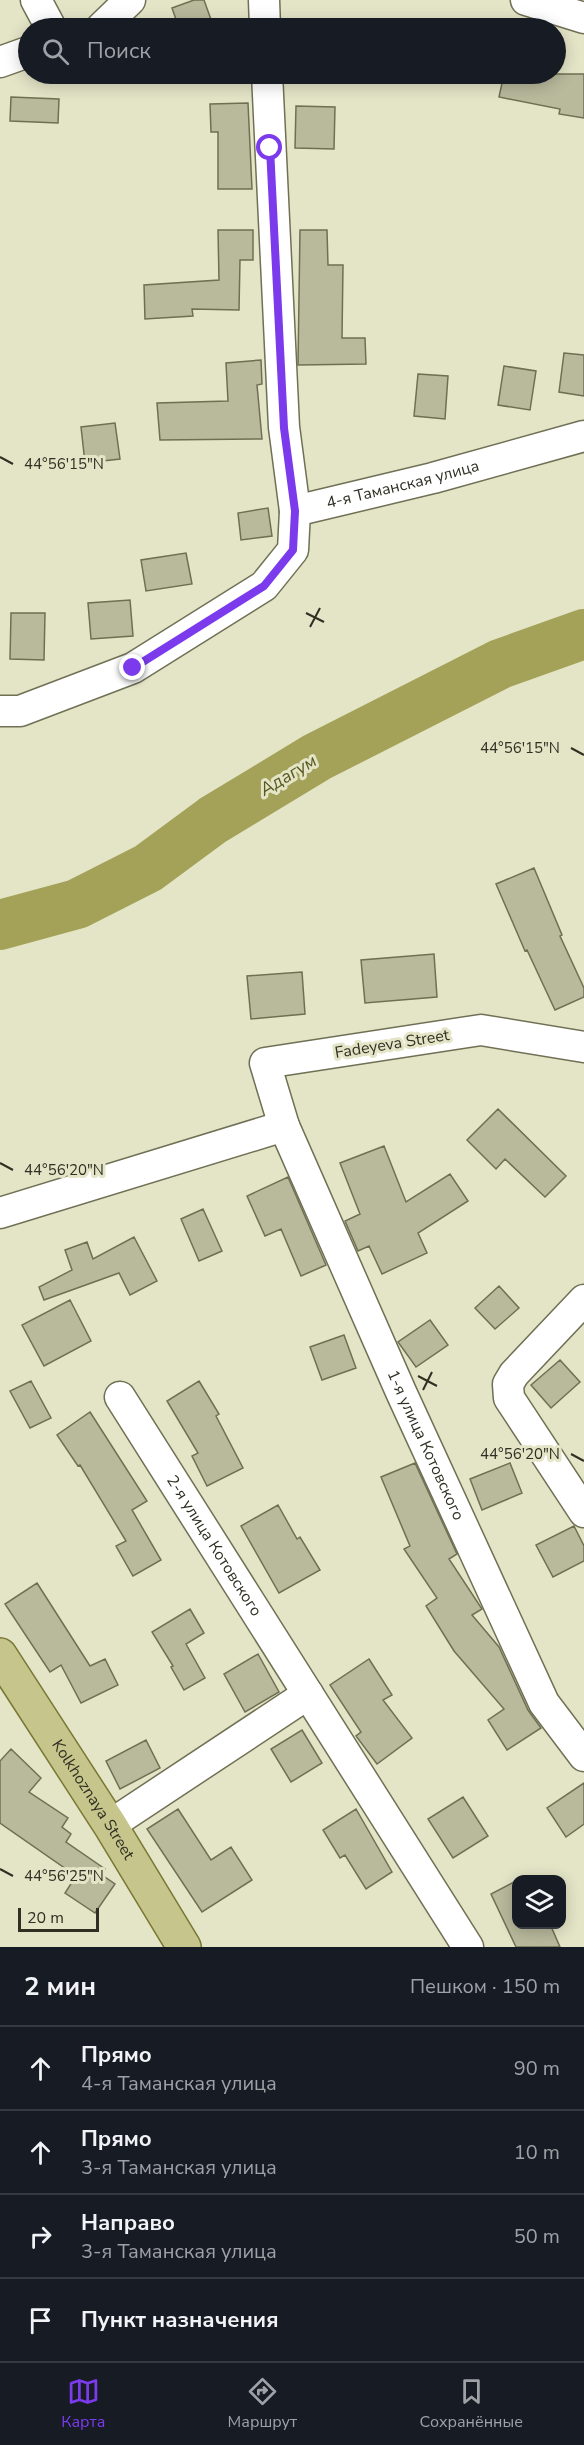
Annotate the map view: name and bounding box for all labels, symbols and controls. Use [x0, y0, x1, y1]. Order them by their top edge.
search box [18, 18, 566, 84]
icon: search [39, 35, 72, 68]
text: Поиск [87, 36, 151, 66]
route start [256, 134, 282, 160]
text: 44°56'15"N [24, 454, 104, 474]
street label: 4-я Таманская улица [324, 455, 482, 514]
route end [119, 654, 145, 680]
text: 44°56'15"N [480, 738, 560, 758]
water label: Адагум [254, 749, 321, 802]
street label: Fadeyeva Street [333, 1024, 451, 1064]
text: 44°56'20"N [24, 1160, 104, 1180]
street label: 1-я улица Котовского [382, 1367, 470, 1524]
text: 44°56'20"N [480, 1444, 560, 1464]
street label: 2-я улица Котовского [161, 1471, 267, 1621]
street label: Kolkhoznaya Street [47, 1735, 140, 1864]
text: 44°56'25"N [24, 1866, 104, 1886]
map controls [512, 1875, 566, 1929]
button: layers [512, 1875, 566, 1929]
scale bar [18, 1905, 99, 1932]
text: 20 m [27, 1907, 64, 1929]
text: 2 мин [24, 1969, 96, 2004]
text: Пешком · 150 m [410, 1973, 560, 2000]
text: Прямо [81, 2040, 152, 2070]
icon: ahead [24, 2052, 57, 2085]
text: 90 m [514, 2055, 560, 2082]
text: 4-я Таманская улица [81, 2070, 277, 2097]
text: Прямо [81, 2124, 152, 2154]
icon: ahead [24, 2136, 57, 2169]
text: 10 m [514, 2139, 560, 2166]
text: 3-я Таманская улица [81, 2154, 277, 2181]
text: Направо [81, 2208, 175, 2238]
icon: right [24, 2220, 57, 2253]
text: 50 m [514, 2223, 560, 2250]
text: 3-я Таманская улица [81, 2238, 277, 2265]
icon: arrive [24, 2304, 57, 2337]
text: Пункт назначения [81, 2305, 279, 2335]
tab: Карта [61, 2375, 105, 2433]
tab: Маршрут [228, 2375, 297, 2433]
tab: Сохранённые [419, 2375, 523, 2433]

